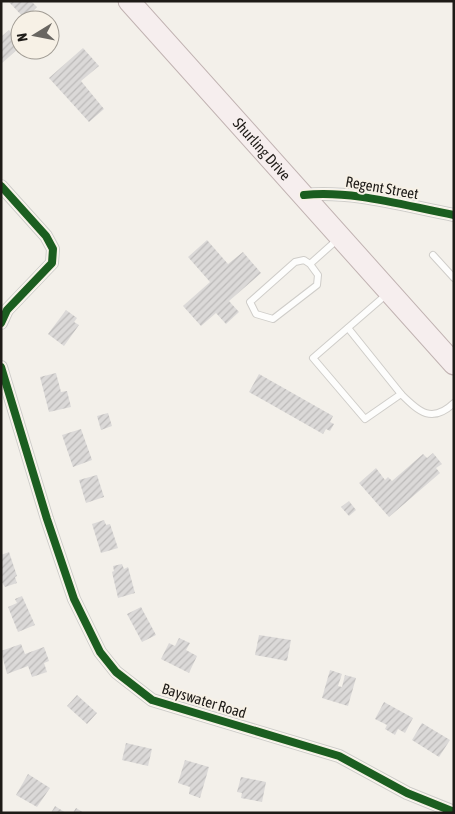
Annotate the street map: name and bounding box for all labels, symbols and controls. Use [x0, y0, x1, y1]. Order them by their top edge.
north arrow [10, 10, 60, 60]
text: N [14, 32, 31, 43]
street label: Shurling Drive [230, 114, 294, 184]
street label: Regent Street [344, 173, 420, 202]
street label: Bayswater Road [160, 680, 248, 721]

